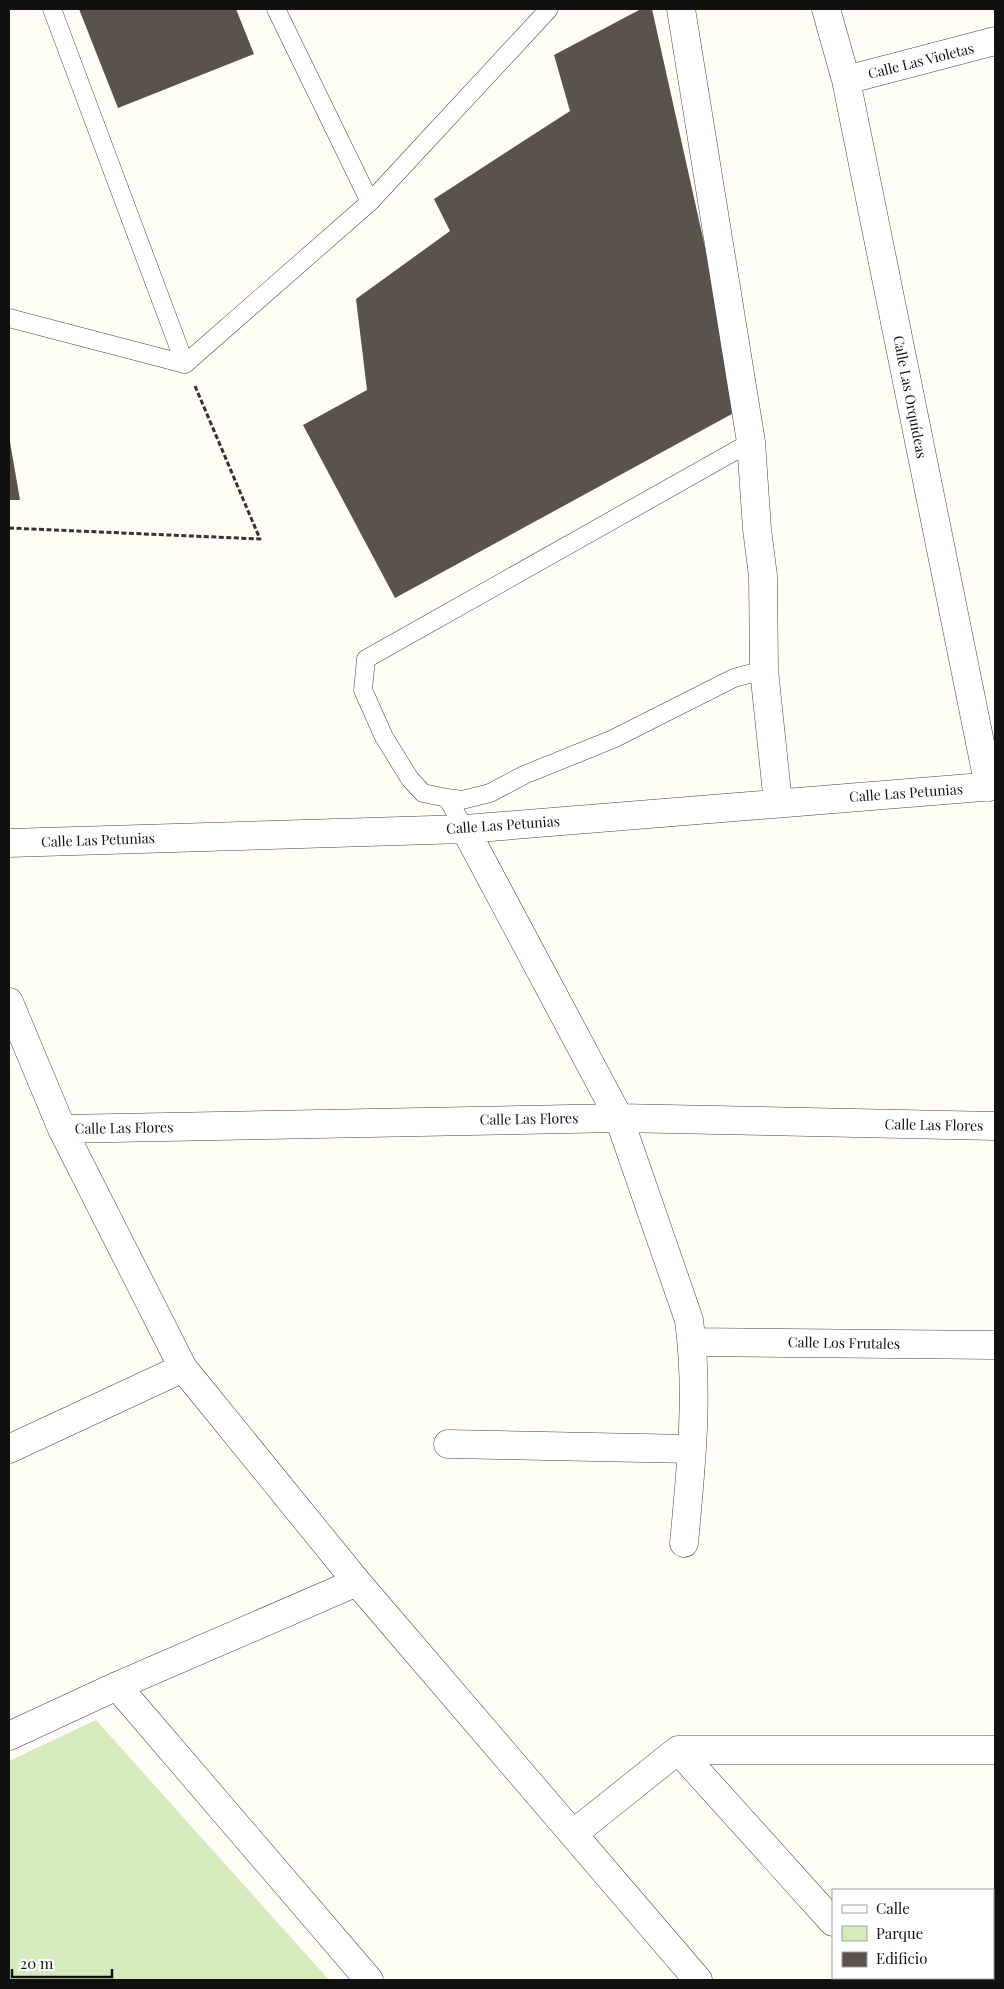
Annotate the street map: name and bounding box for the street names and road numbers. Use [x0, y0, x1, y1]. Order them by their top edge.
street label: Calle Las Violetas [866, 38, 976, 83]
street label: Calle Las Orquídeas [889, 334, 932, 460]
street label: Calle Las Petunias [848, 779, 963, 806]
street label: Calle Las Petunias [445, 811, 560, 838]
street label: Calle Las Petunias [41, 828, 155, 851]
street label: Calle Las Flores [479, 1108, 578, 1129]
street label: Calle Las Flores [885, 1114, 984, 1135]
street label: Calle Las Flores [74, 1117, 173, 1138]
street label: Calle Los Frutales [788, 1332, 900, 1353]

